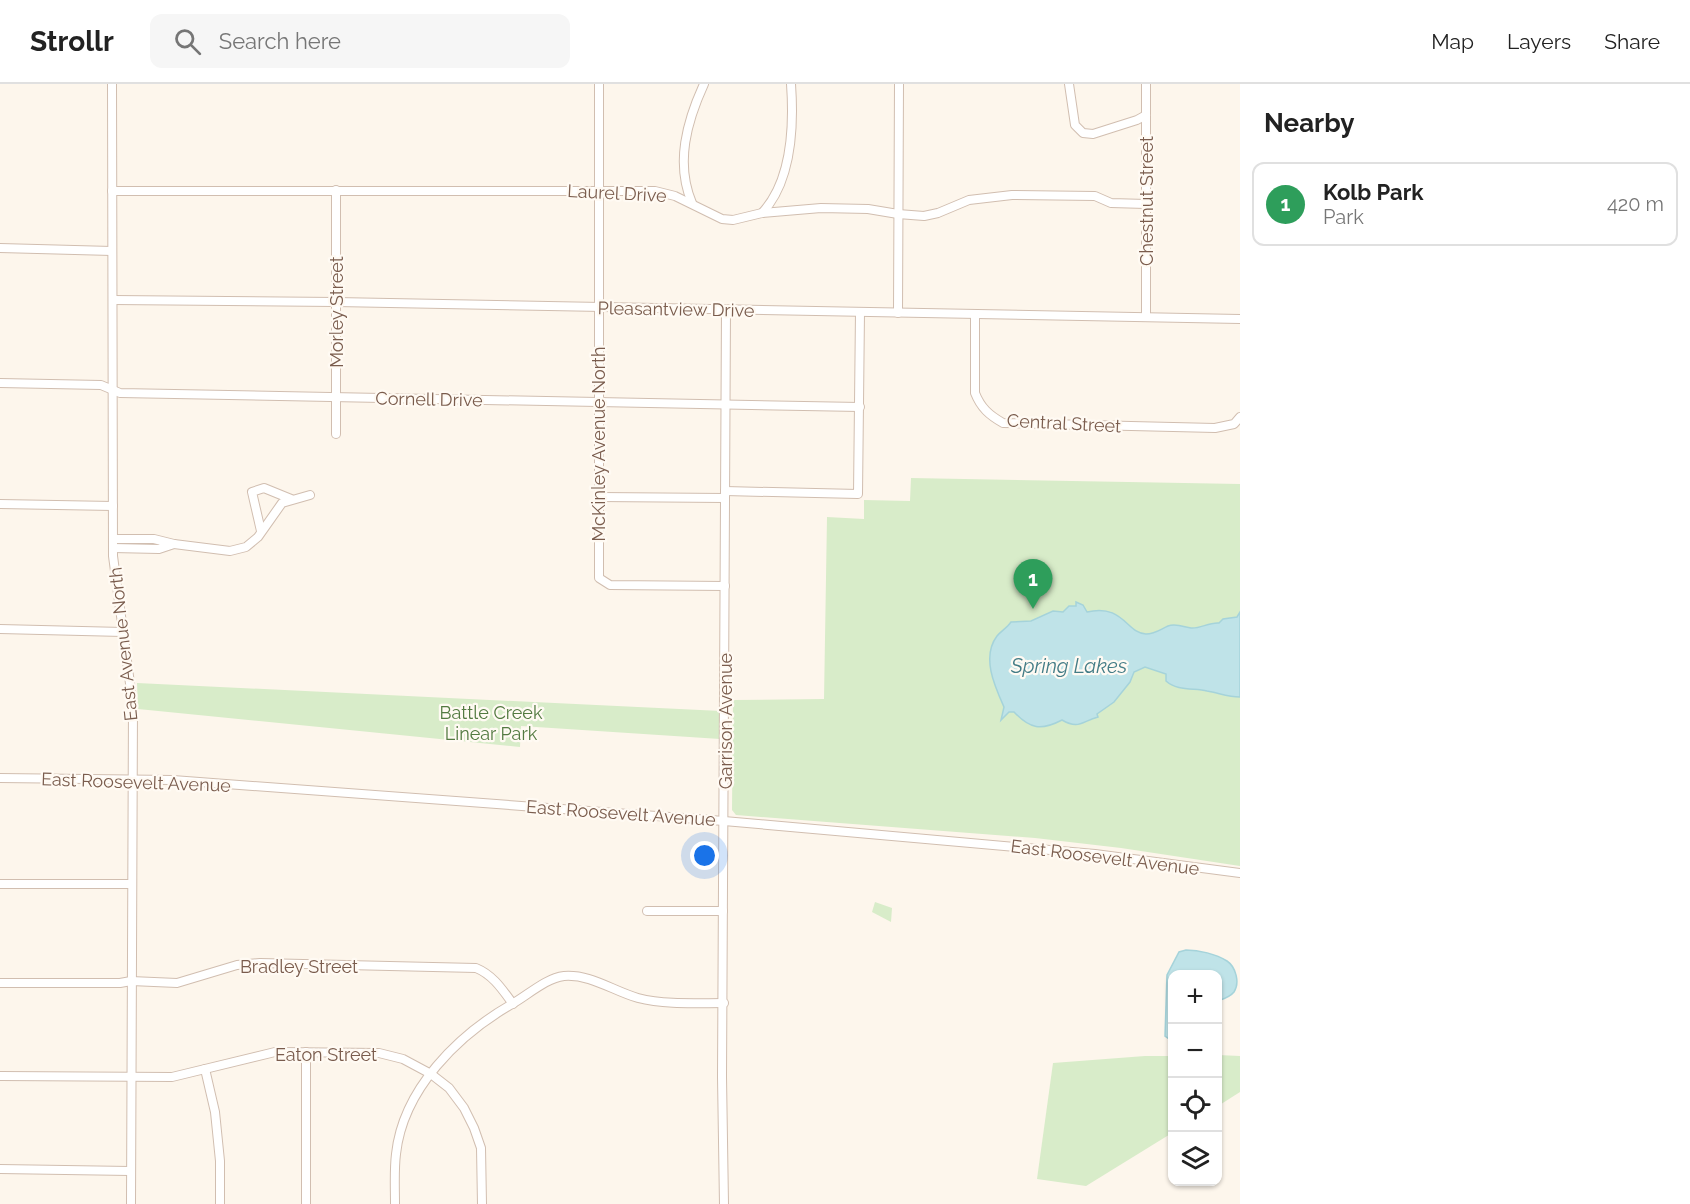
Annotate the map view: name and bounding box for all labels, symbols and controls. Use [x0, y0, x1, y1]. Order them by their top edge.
search box [150, 14, 570, 68]
text: Strollr [30, 25, 114, 58]
icon: search [171, 25, 204, 58]
text: Search here [219, 28, 341, 54]
text: Map [1431, 29, 1474, 54]
text: Layers [1507, 29, 1571, 54]
text: Share [1604, 29, 1660, 54]
text: Nearby [1264, 108, 1354, 138]
street label: Chestnut Street [1136, 136, 1157, 266]
text: Kolb Park [1323, 179, 1423, 205]
street label: Laurel Drive [567, 180, 668, 206]
text: 1 [1281, 192, 1290, 216]
text: 420 m [1607, 192, 1664, 216]
text: Park [1323, 205, 1364, 229]
street label: Morley Street [326, 256, 347, 368]
street label: Pleasantview Drive [597, 297, 755, 321]
street label: McKinley Avenue North [588, 346, 609, 542]
street label: Cornell Drive [375, 388, 483, 410]
street label: Central Street [1006, 410, 1122, 436]
pin: 1 [1014, 560, 1052, 609]
street label: East Avenue North [104, 566, 142, 722]
street label: Garrison Avenue [715, 652, 736, 789]
water label: Spring Lakes [1010, 654, 1128, 678]
park label: Battle Creek Linear Park [440, 702, 543, 744]
street label: East Roosevelt Avenue [41, 768, 232, 796]
street label: East Roosevelt Avenue [526, 796, 717, 830]
street label: East Roosevelt Avenue [1009, 835, 1201, 879]
your location [690, 841, 719, 870]
street label: Bradley Street [240, 956, 358, 977]
map controls [1168, 970, 1222, 1186]
button: + [1168, 970, 1222, 1024]
button: − [1168, 1024, 1222, 1078]
street label: Eaton Street [275, 1044, 377, 1065]
button: locate [1168, 1078, 1222, 1132]
button: layers [1168, 1132, 1222, 1186]

